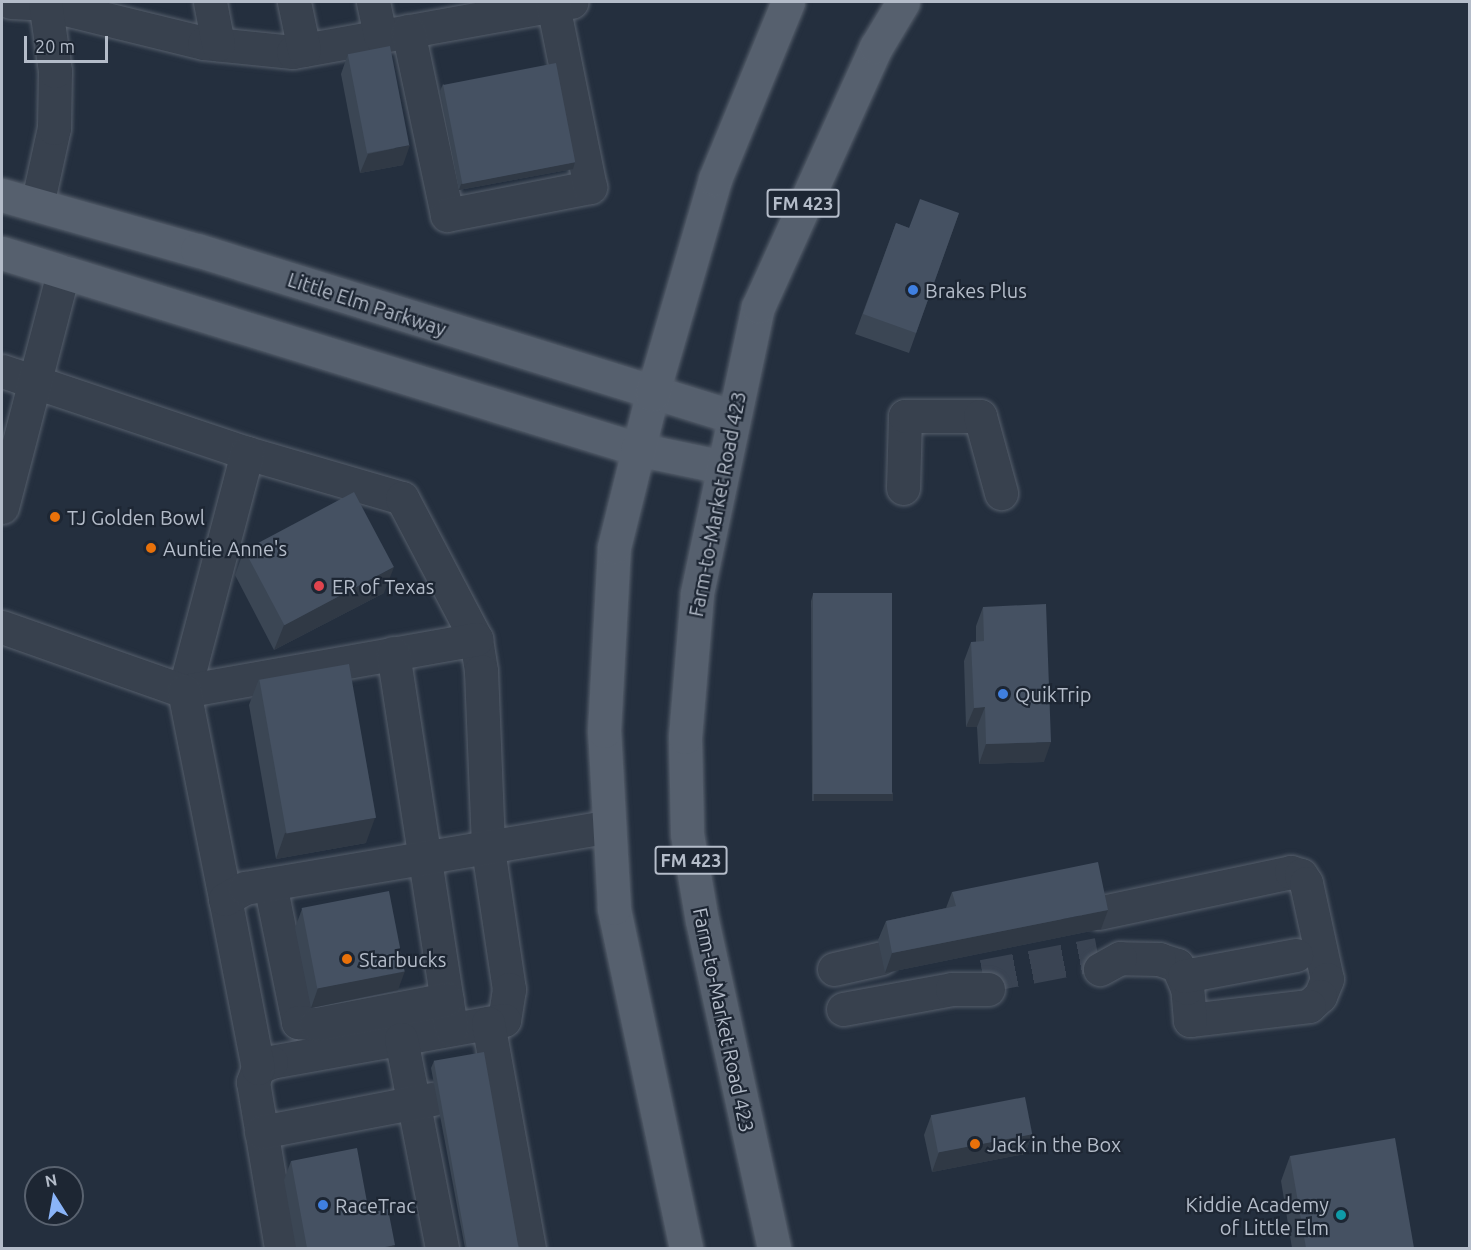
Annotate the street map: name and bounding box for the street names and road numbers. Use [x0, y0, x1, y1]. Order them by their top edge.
road number: FM 423 [766, 188, 840, 218]
street label: Little Elm Parkway [285, 267, 449, 341]
street label: Farm-to-Market Road 423 [683, 389, 751, 619]
road number: FM 423 [654, 845, 728, 875]
street label: Farm-to-Market Road 423 [688, 906, 760, 1134]

